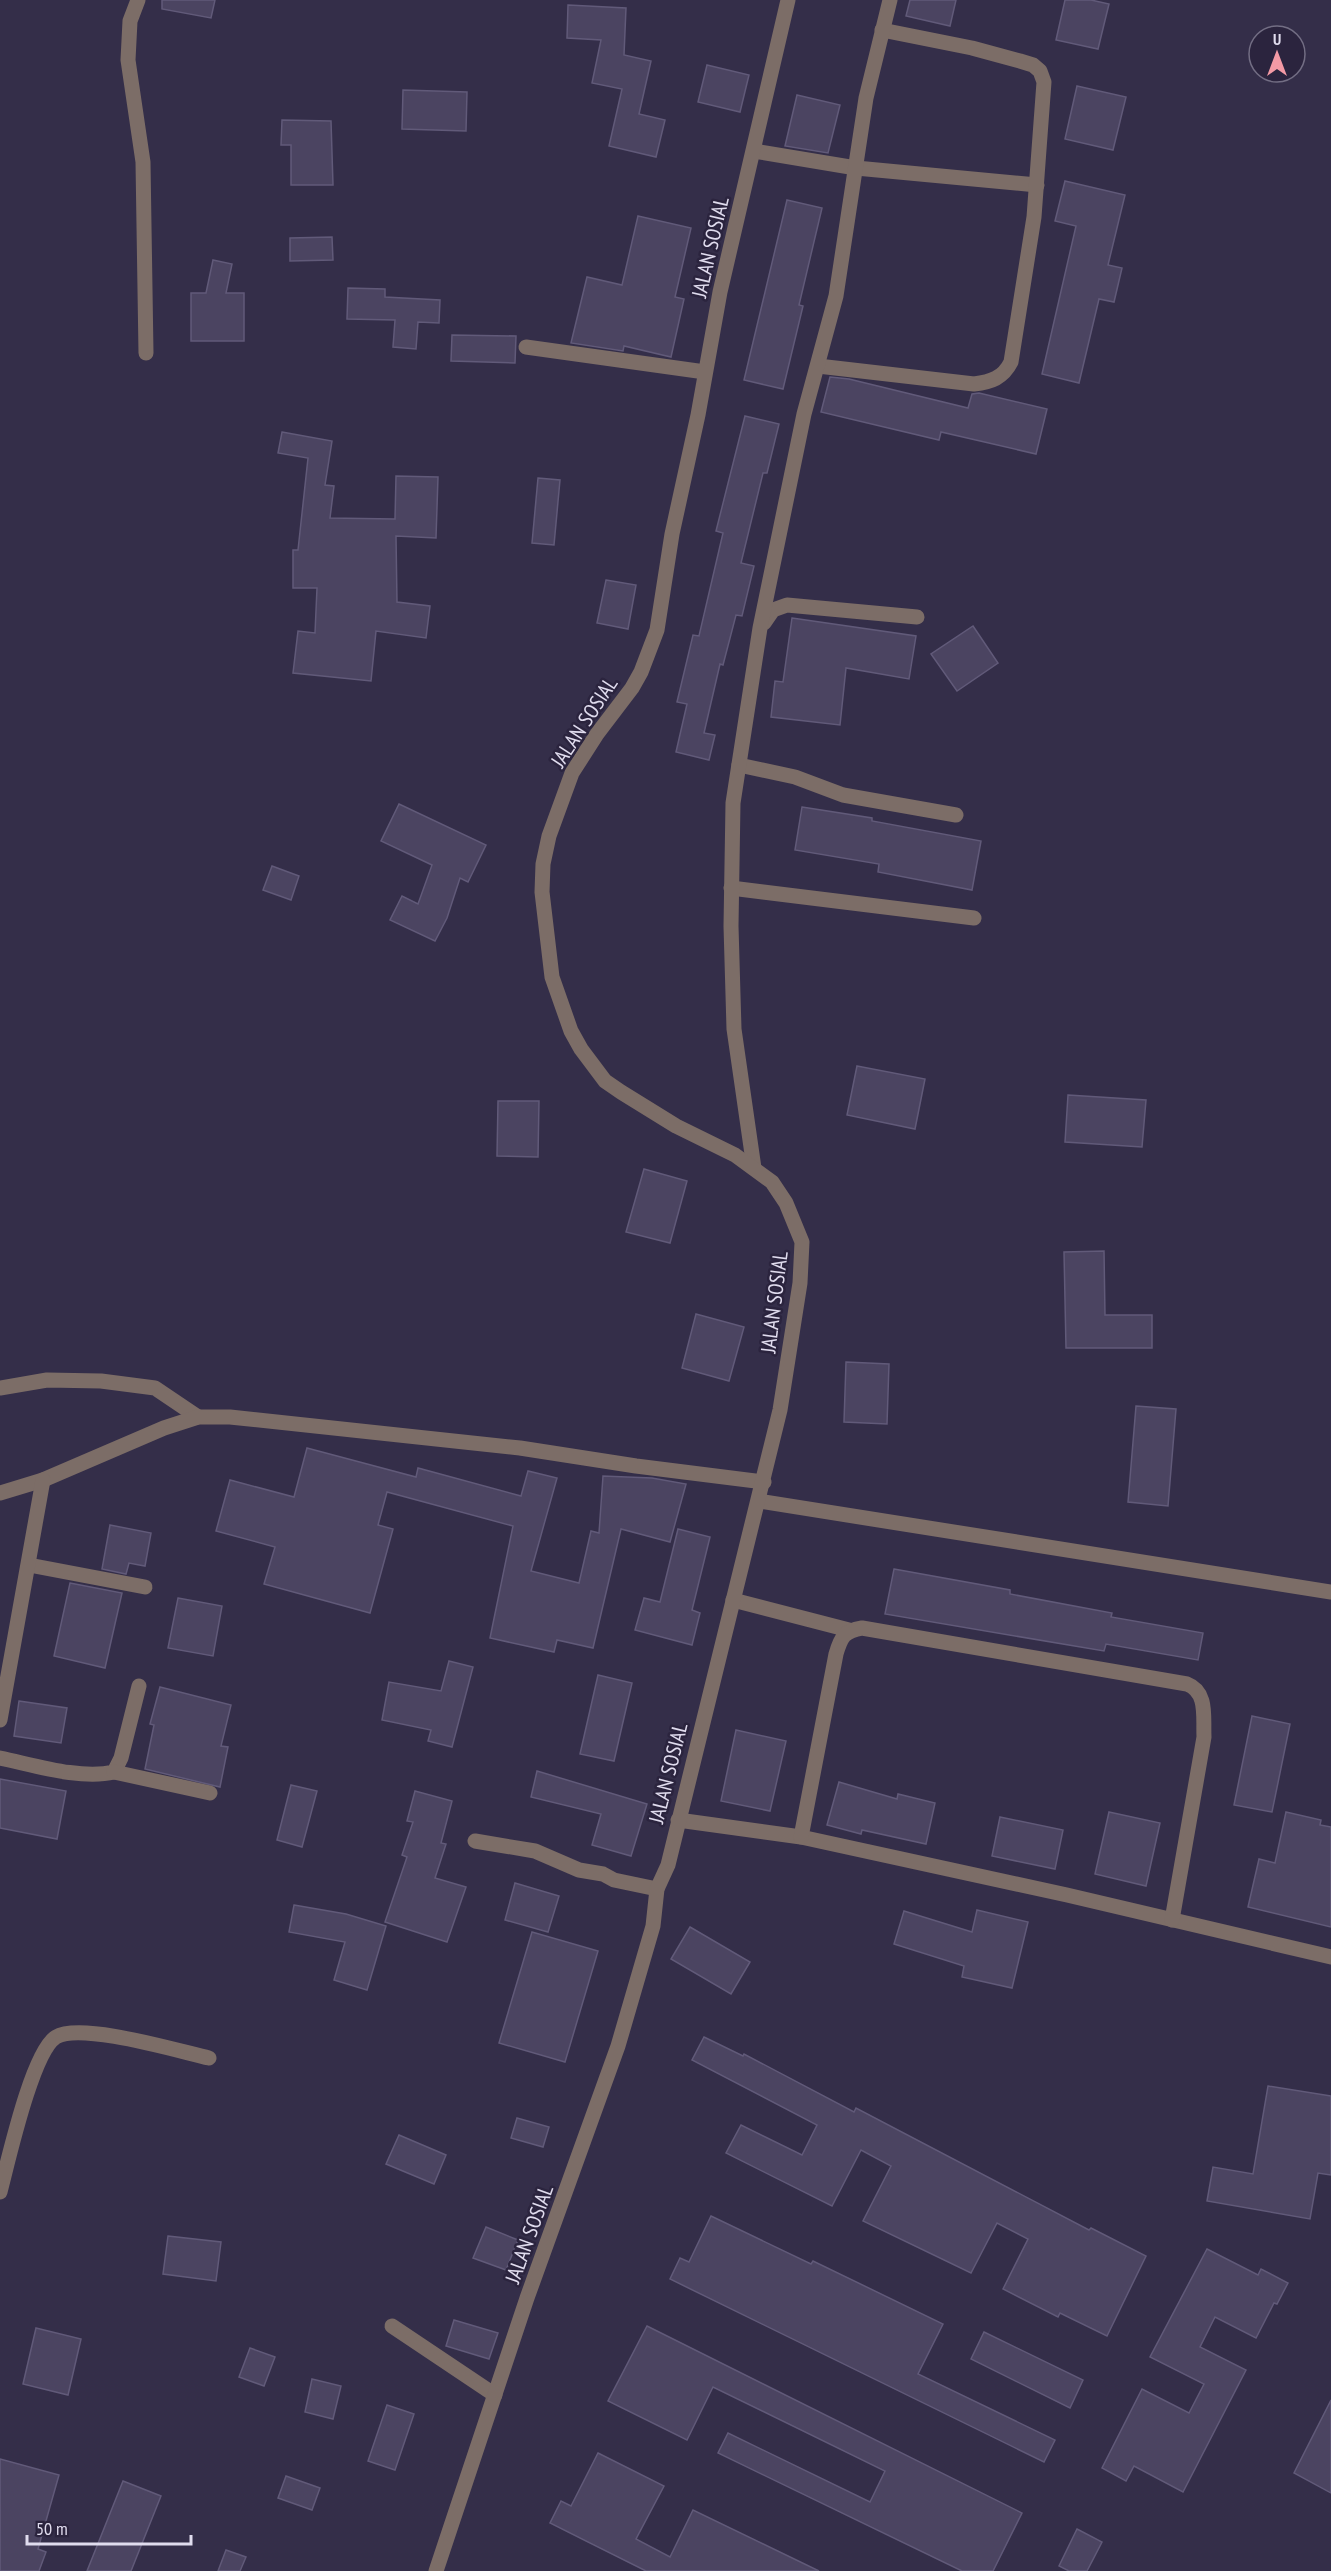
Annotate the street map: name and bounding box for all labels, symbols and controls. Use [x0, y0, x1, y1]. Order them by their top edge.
north arrow [1247, 24, 1307, 84]
text: U [1273, 29, 1281, 49]
street label: JALAN SOSIAL [685, 194, 735, 301]
street label: JALAN SOSIAL [544, 671, 623, 773]
street label: JALAN SOSIAL [754, 1249, 794, 1356]
street label: JALAN SOSIAL [642, 1720, 694, 1827]
street label: JALAN SOSIAL [498, 2181, 559, 2288]
scale bar [27, 2508, 190, 2546]
text: 50 m [36, 2517, 68, 2540]

